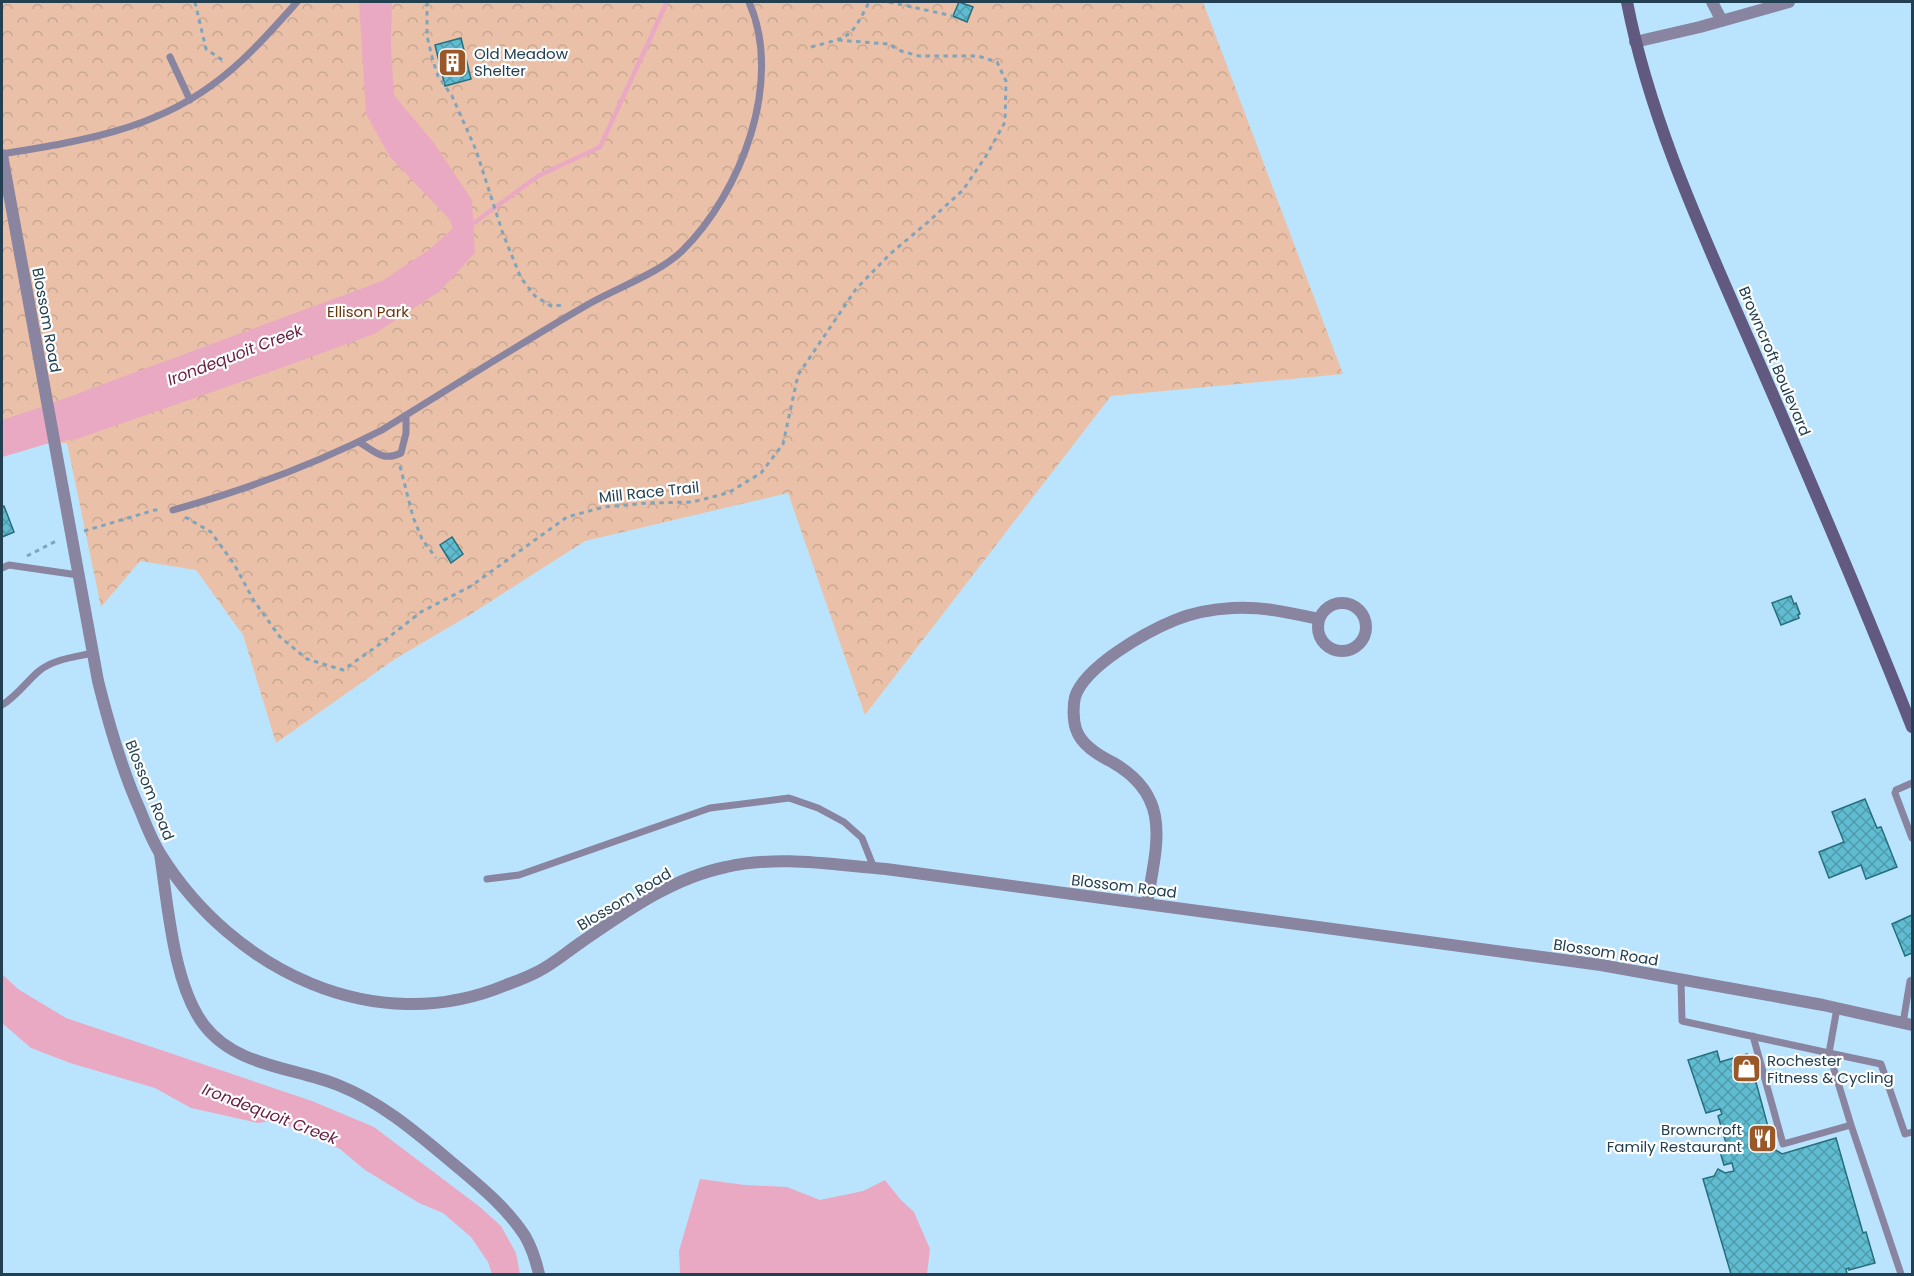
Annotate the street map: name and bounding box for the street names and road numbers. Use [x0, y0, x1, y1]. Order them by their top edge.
street label: Blossom Road [27, 266, 67, 374]
street label: Browncroft Boulevard [1734, 283, 1816, 439]
street label: Mill Race Trail [598, 476, 700, 508]
street label: Blossom Road [120, 737, 180, 843]
street label: Blossom Road [573, 863, 675, 935]
street label: Blossom Road [1070, 869, 1178, 903]
street label: Blossom Road [1552, 933, 1660, 971]

